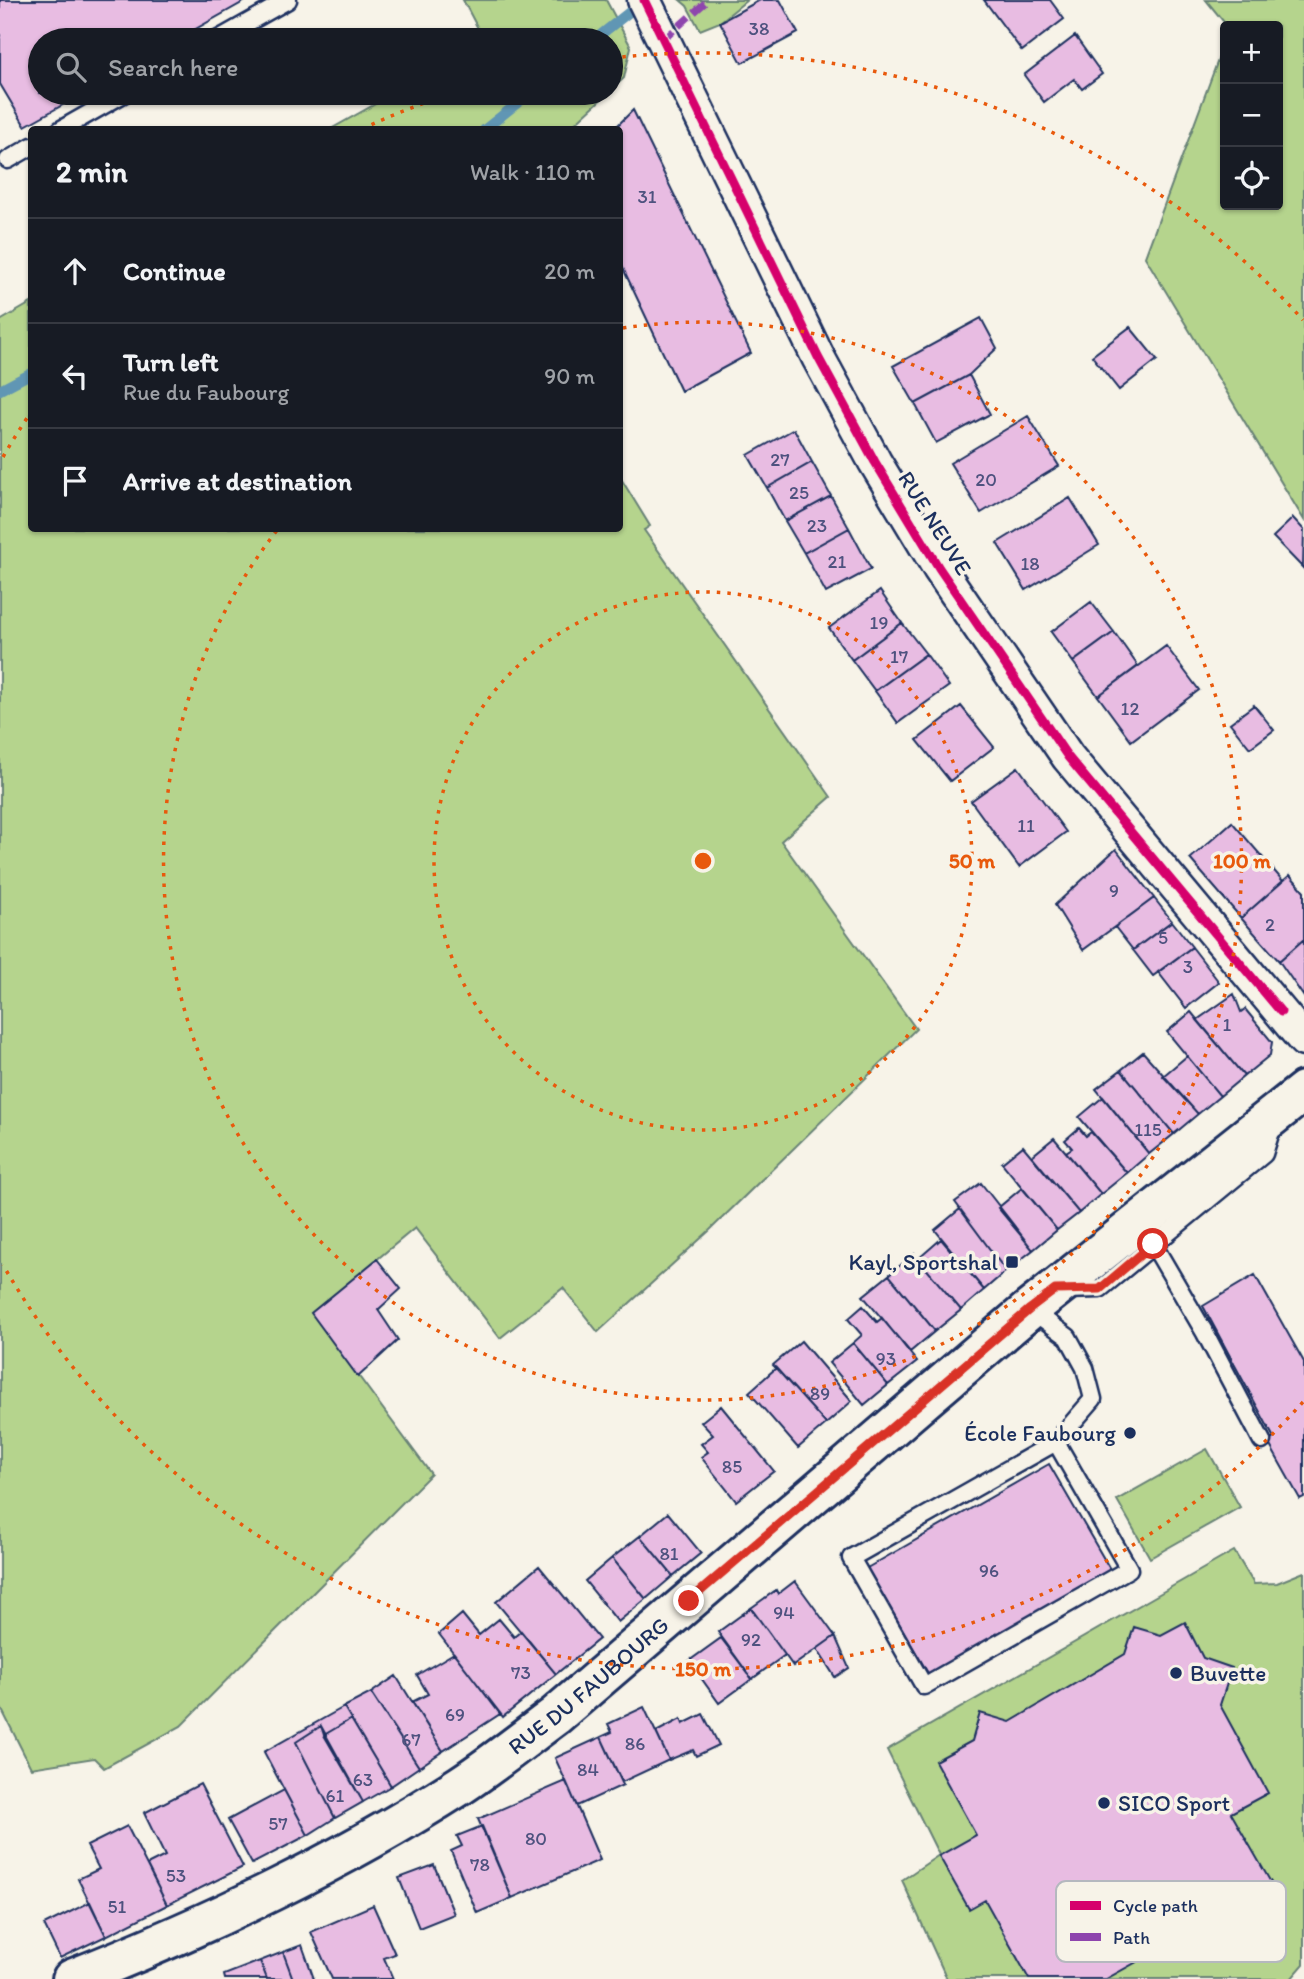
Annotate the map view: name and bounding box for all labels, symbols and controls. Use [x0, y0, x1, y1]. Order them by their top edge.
house number: 38 [749, 17, 769, 40]
map controls [1220, 21, 1283, 210]
button: + [1220, 21, 1283, 84]
search box [28, 28, 623, 105]
icon: search [52, 48, 90, 86]
text: Search here [108, 51, 238, 83]
button: − [1220, 84, 1283, 147]
button: locate [1220, 147, 1283, 210]
text: 2 min [56, 153, 127, 190]
text: Walk · 110 m [470, 158, 595, 186]
house number: 31 [637, 185, 657, 208]
icon: ahead [56, 252, 94, 290]
text: Continue [123, 255, 226, 287]
text: 20 m [544, 257, 595, 285]
text: Turn left [123, 346, 219, 378]
icon: left [56, 357, 94, 395]
text: 90 m [544, 362, 595, 390]
text: Rue du Faubourg [123, 378, 289, 406]
house number: 27 [770, 448, 790, 471]
icon: arrive [56, 462, 94, 500]
text: Arrive at destination [123, 465, 352, 497]
street label: RUE NEUVE [892, 466, 978, 580]
house number: 20 [975, 468, 997, 491]
house number: 25 [789, 481, 809, 504]
house number: 23 [807, 514, 827, 537]
house number: 21 [828, 550, 847, 573]
house number: 18 [1020, 552, 1040, 575]
house number: 19 [870, 611, 888, 634]
house number: 17 [890, 645, 908, 668]
house number: 12 [1121, 697, 1139, 720]
house number: 11 [1017, 814, 1035, 837]
text: 50 m [949, 848, 996, 873]
text: 100 m [1213, 848, 1271, 873]
centre of rings [691, 849, 715, 873]
house number: 9 [1109, 879, 1119, 902]
house number: 2 [1265, 913, 1275, 936]
house number: 5 [1158, 926, 1168, 949]
house number: 3 [1183, 955, 1193, 978]
house number: 1 [1223, 1013, 1232, 1036]
house number: 115 [1134, 1118, 1162, 1141]
route start [1137, 1228, 1168, 1259]
place label: Kayl, Sportshal [848, 1248, 998, 1276]
marker: Kayl, Sportshal [1004, 1254, 1020, 1270]
house number: 93 [876, 1347, 896, 1370]
house number: 89 [810, 1382, 830, 1405]
place label: École Faubourg [964, 1419, 1116, 1447]
marker: École Faubourg [1122, 1425, 1138, 1441]
house number: 85 [722, 1455, 742, 1478]
house number: 81 [659, 1542, 679, 1565]
house number: 96 [979, 1559, 999, 1582]
route end [673, 1585, 704, 1616]
house number: 94 [773, 1601, 795, 1624]
street label: RUE DU FAUBOURG [502, 1611, 675, 1761]
house number: 92 [741, 1628, 761, 1651]
text: 150 m [675, 1656, 731, 1681]
place label: Buvette [1190, 1659, 1266, 1687]
house number: 73 [511, 1661, 531, 1684]
marker: Buvette [1168, 1665, 1184, 1681]
house number: 69 [445, 1703, 465, 1726]
house number: 67 [401, 1728, 421, 1751]
house number: 86 [625, 1732, 645, 1755]
house number: 84 [577, 1758, 599, 1781]
house number: 63 [353, 1768, 373, 1791]
house number: 61 [326, 1784, 345, 1807]
place label: SICO Sport [1118, 1789, 1231, 1817]
marker: SICO Sport [1096, 1795, 1112, 1811]
house number: 57 [268, 1812, 288, 1835]
house number: 80 [525, 1827, 547, 1850]
house number: 78 [470, 1853, 490, 1876]
house number: 53 [166, 1864, 186, 1887]
legend [1056, 1881, 1286, 1962]
text: Cycle path [1113, 1894, 1198, 1917]
house number: 51 [108, 1895, 127, 1918]
text: Path [1113, 1926, 1150, 1949]

